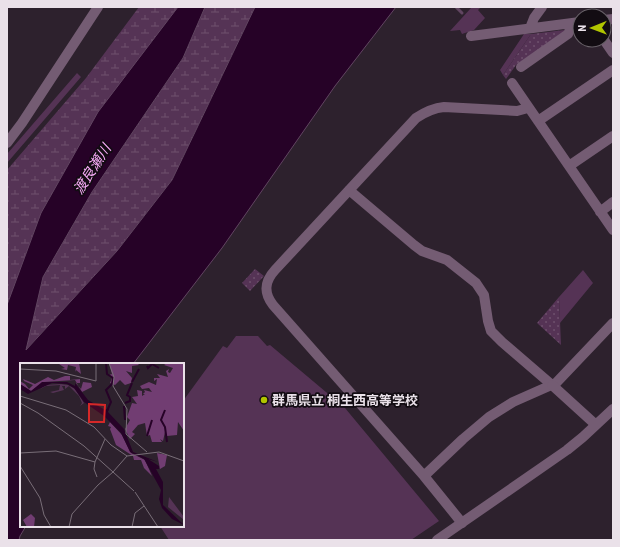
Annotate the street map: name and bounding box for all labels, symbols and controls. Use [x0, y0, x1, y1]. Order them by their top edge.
north arrow [572, 8, 612, 48]
text: N [576, 24, 589, 32]
water label: 渡良瀬川 [70, 139, 115, 197]
inset map [20, 363, 184, 527]
place label: 群馬県立 桐生西高等学校 [272, 393, 418, 408]
marker: 群馬県立 桐生西高等学校 [259, 395, 269, 405]

